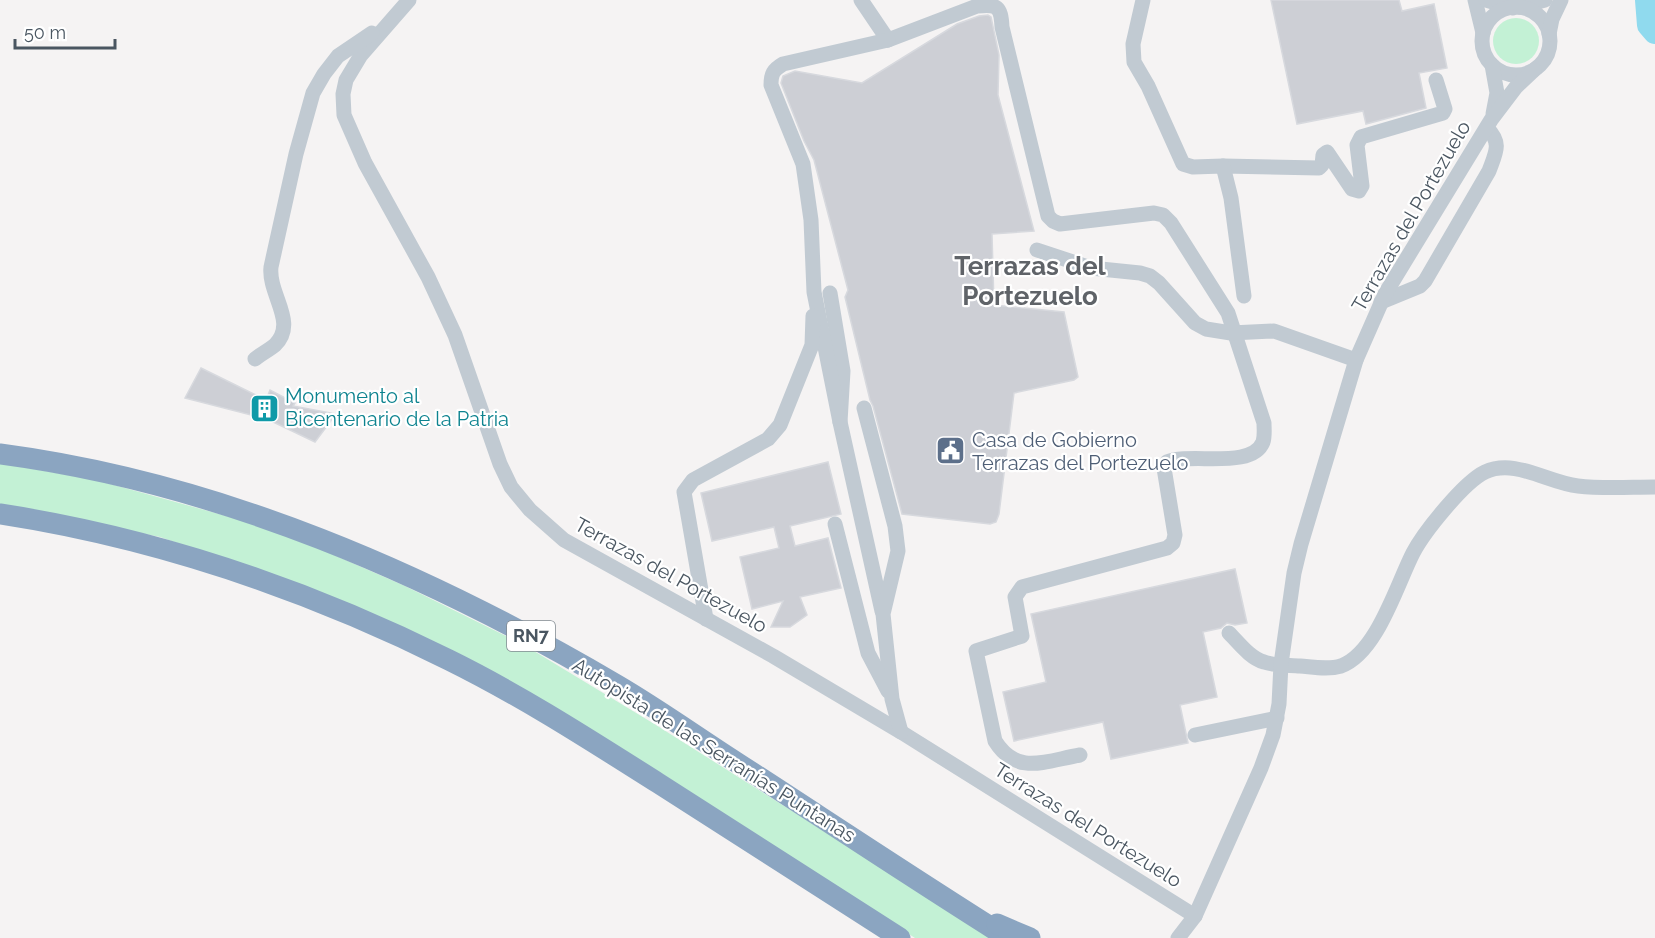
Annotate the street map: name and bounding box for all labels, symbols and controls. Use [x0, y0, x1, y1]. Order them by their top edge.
scale bar [15, 12, 116, 50]
text: 50 m [24, 22, 66, 43]
street label: Terrazas del Portezuelo [1347, 116, 1476, 316]
district label: Terrazas del Portezuelo [954, 251, 1106, 311]
place label: Monumento al Bicentenario de la Patria [285, 384, 509, 431]
building icon: Monumento al Bicentenario de la Patria [248, 392, 280, 424]
place label: Casa de Gobierno Terrazas del Portezuelo [972, 428, 1188, 475]
public building icon: Casa de Gobierno Terrazas del Portezuelo [935, 435, 967, 467]
street label: Terrazas del Portezuelo [571, 512, 771, 638]
road number: RN7 [507, 621, 555, 651]
street label: Autopista de las Serranías Puntanas [568, 653, 860, 847]
street label: Terrazas del Portezuelo [990, 758, 1186, 893]

